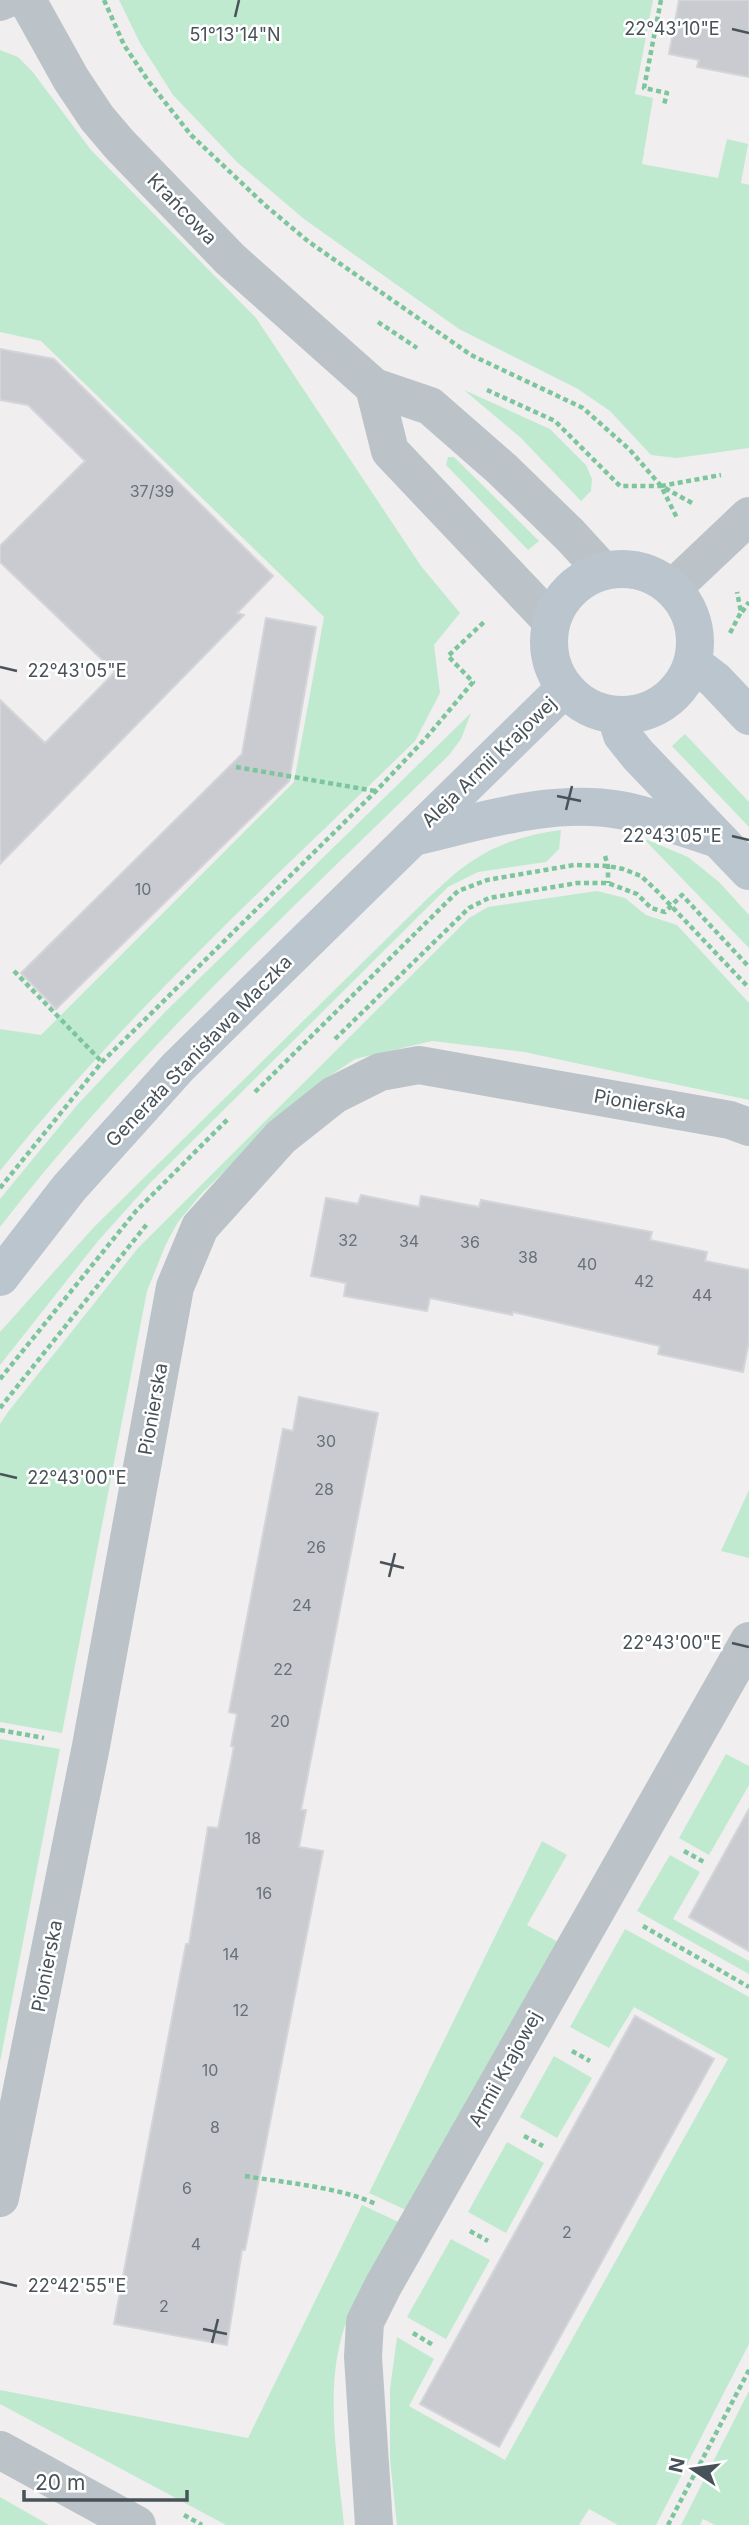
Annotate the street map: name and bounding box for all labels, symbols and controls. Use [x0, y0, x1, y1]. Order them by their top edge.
text: 22°43'10"E [624, 18, 720, 39]
text: 51°13'14"N [189, 24, 281, 45]
street label: Krańcowa [142, 169, 222, 249]
house number: 37/39 [130, 481, 174, 501]
text: 22°43'05"E [28, 660, 126, 681]
street label: Aleja Armii Krajowej [417, 692, 561, 832]
text: 22°43'05"E [623, 825, 721, 846]
house number: 10 [135, 879, 151, 899]
street label: Generała Stanisława Maczka [101, 950, 297, 1152]
street label: Pionierska [592, 1085, 688, 1123]
house number: 32 [338, 1230, 358, 1250]
house number: 34 [399, 1231, 419, 1251]
house number: 36 [460, 1232, 480, 1252]
house number: 38 [518, 1247, 538, 1267]
house number: 40 [577, 1254, 597, 1274]
house number: 42 [634, 1271, 654, 1291]
house number: 44 [692, 1285, 712, 1305]
street label: Pionierska [134, 1361, 172, 1457]
house number: 30 [316, 1431, 336, 1451]
text: 22°43'00"E [27, 1467, 127, 1488]
house number: 28 [314, 1479, 334, 1499]
house number: 26 [306, 1537, 326, 1557]
house number: 24 [292, 1595, 312, 1615]
text: 22°43'00"E [622, 1632, 722, 1653]
house number: 22 [273, 1659, 293, 1679]
house number: 20 [270, 1711, 290, 1731]
house number: 18 [245, 1828, 261, 1848]
house number: 16 [256, 1883, 272, 1903]
street label: Pionierska [27, 1918, 67, 2014]
house number: 14 [223, 1944, 239, 1964]
house number: 12 [233, 2000, 249, 2020]
street label: Armii Krajowej [464, 2007, 546, 2131]
house number: 10 [202, 2060, 218, 2080]
house number: 8 [210, 2117, 220, 2137]
house number: 6 [182, 2178, 192, 2198]
house number: 2 [562, 2222, 572, 2242]
house number: 4 [191, 2234, 201, 2254]
text: 22°42'55"E [28, 2275, 126, 2296]
house number: 2 [159, 2296, 169, 2316]
north arrow [658, 2434, 728, 2504]
text: N [664, 2456, 690, 2475]
scale bar [24, 2458, 187, 2502]
text: 20 m [35, 2470, 85, 2495]

